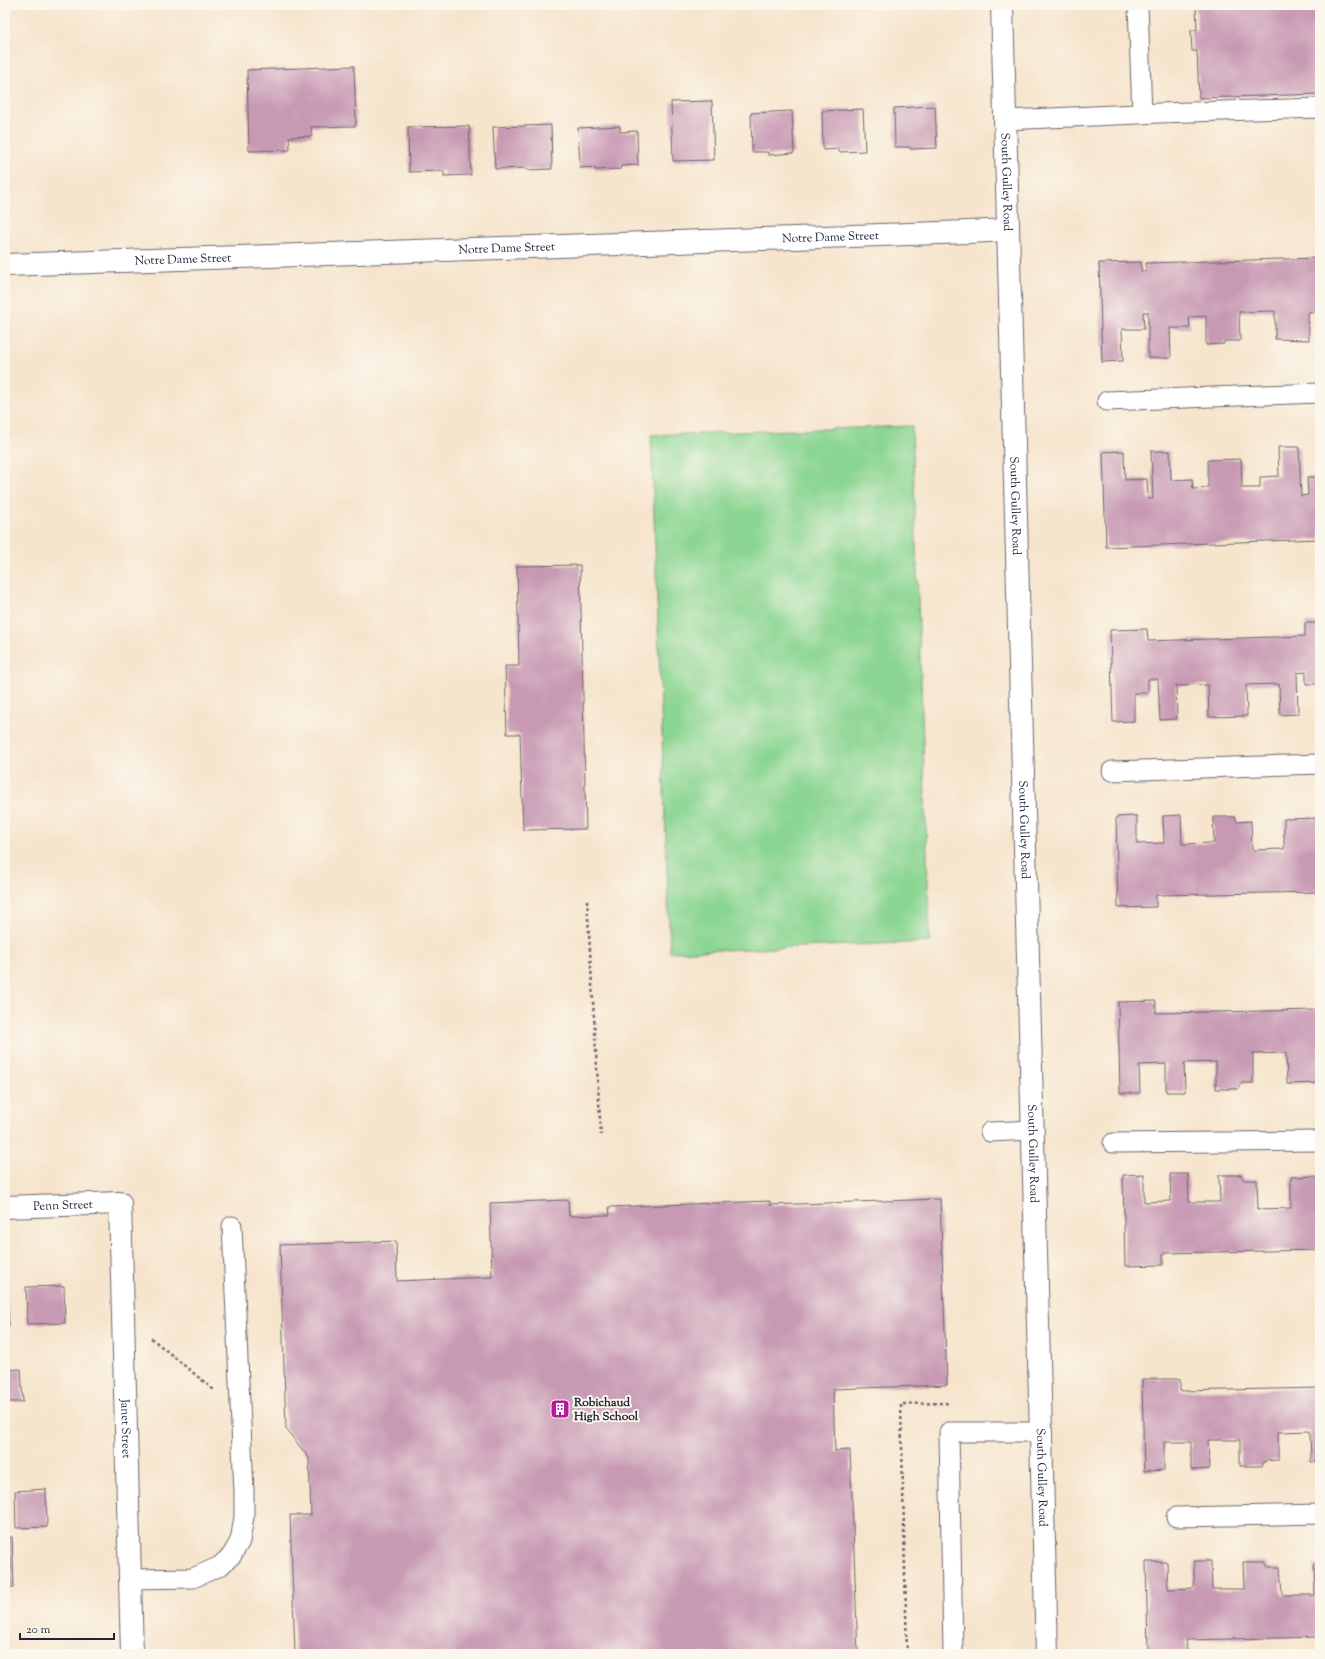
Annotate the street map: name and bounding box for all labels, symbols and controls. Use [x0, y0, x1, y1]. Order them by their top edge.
street label: South Gulley Road [995, 132, 1016, 232]
street label: Notre Dame Street [782, 227, 879, 248]
street label: Notre Dame Street [458, 238, 555, 259]
street label: Notre Dame Street [134, 249, 232, 271]
street label: South Gulley Road [1004, 456, 1025, 556]
street label: South Gulley Road [1013, 780, 1034, 880]
street label: South Gulley Road [1022, 1104, 1043, 1203]
street label: Penn Street [33, 1196, 93, 1216]
place label: Robichaud High School [573, 1394, 639, 1426]
street label: Janet Street [115, 1398, 135, 1459]
building icon: Robichaud High School [549, 1398, 571, 1420]
street label: South Gulley Road [1031, 1428, 1052, 1527]
scale bar [20, 1615, 114, 1641]
text: 20 m [26, 1621, 51, 1639]

